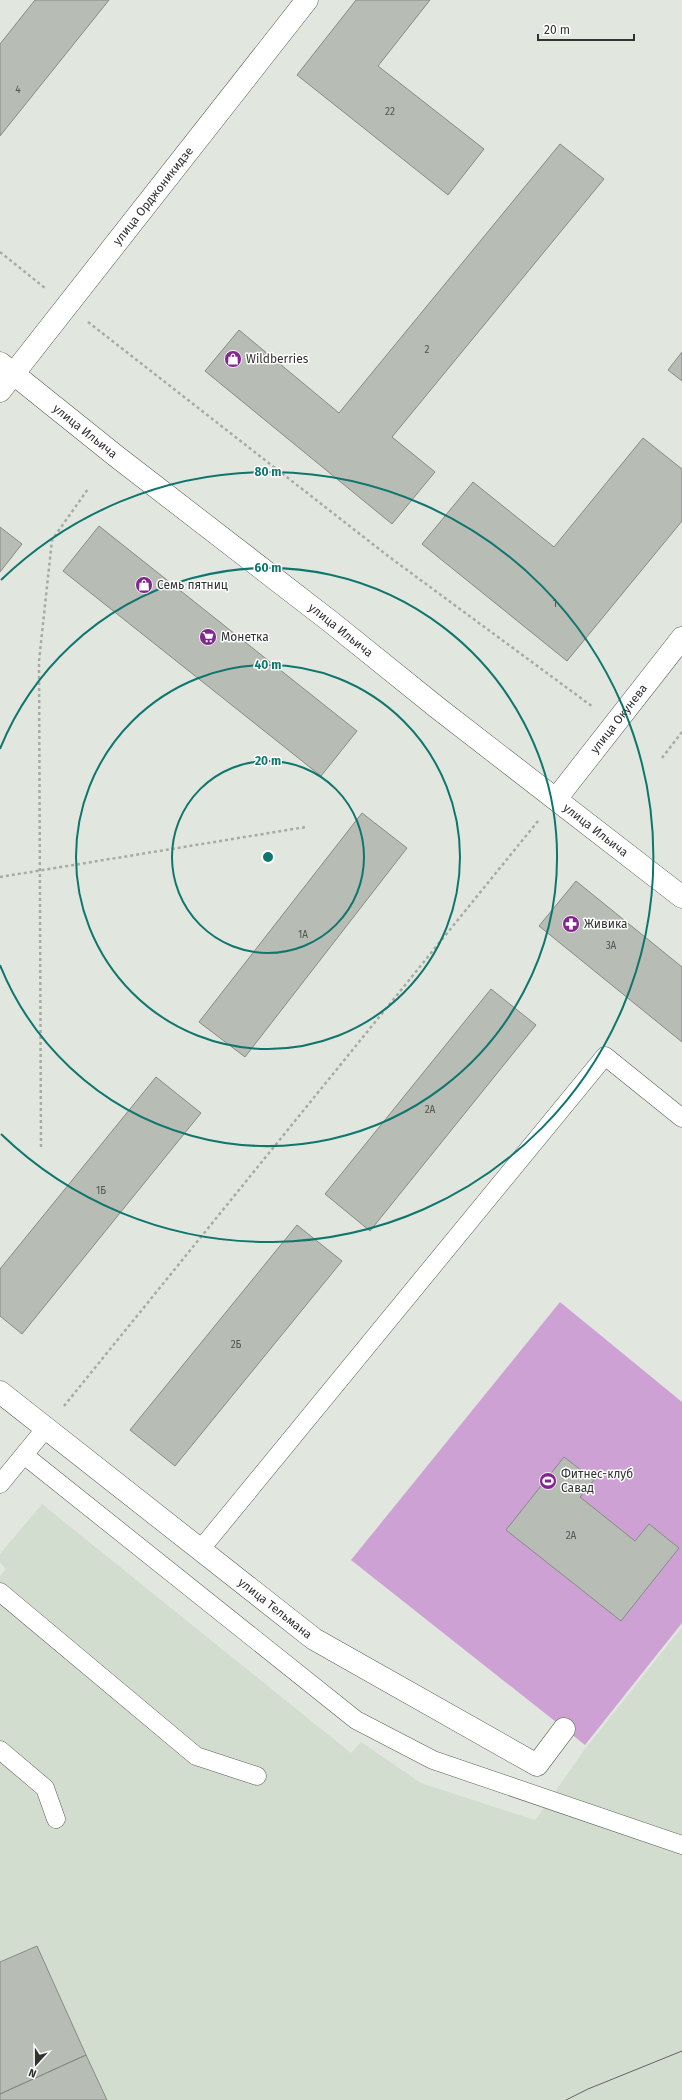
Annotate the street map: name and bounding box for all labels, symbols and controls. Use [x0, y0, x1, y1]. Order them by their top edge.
scale bar [538, 16, 634, 42]
text: 20 m [544, 23, 570, 37]
house number: 4 [15, 84, 21, 96]
house number: 22 [385, 106, 395, 118]
street label: улица Орджоникидзе [110, 144, 196, 248]
house number: 2 [425, 344, 430, 356]
shop icon: Wildberries [223, 349, 243, 369]
place label: Wildberries [246, 352, 309, 366]
street label: улица Ильича [50, 401, 120, 461]
text: 80 m [255, 465, 281, 479]
text: 60 m [255, 561, 281, 575]
shop icon: Семь пятниц [134, 575, 154, 595]
place label: Семь пятниц [157, 578, 228, 592]
house number: 1 [553, 598, 557, 610]
street label: улица Ильича [306, 600, 376, 660]
supermarket icon: Монетка [198, 627, 218, 647]
place label: Монетка [221, 630, 269, 644]
text: 40 m [255, 658, 281, 672]
street label: улица Окунева [587, 681, 650, 756]
text: 20 m [255, 754, 281, 768]
street label: улица Ильича [560, 801, 631, 860]
centre of rings [261, 850, 275, 864]
pharmacy icon: Живика [561, 914, 581, 934]
place label: Живика [584, 917, 628, 931]
house number: 1А [298, 929, 308, 941]
house number: 3А [606, 940, 617, 952]
house number: 2А [425, 1104, 436, 1116]
house number: 1Б [96, 1185, 106, 1197]
house number: 2Б [231, 1339, 242, 1351]
place label: Фитнес-клуб Савад [561, 1467, 633, 1495]
sports icon: Фитнес-клуб Савад [538, 1471, 558, 1491]
house number: 2А [566, 1530, 577, 1542]
street label: улица Тельмана [235, 1575, 315, 1642]
north arrow [16, 2044, 56, 2084]
text: N [27, 2065, 38, 2080]

